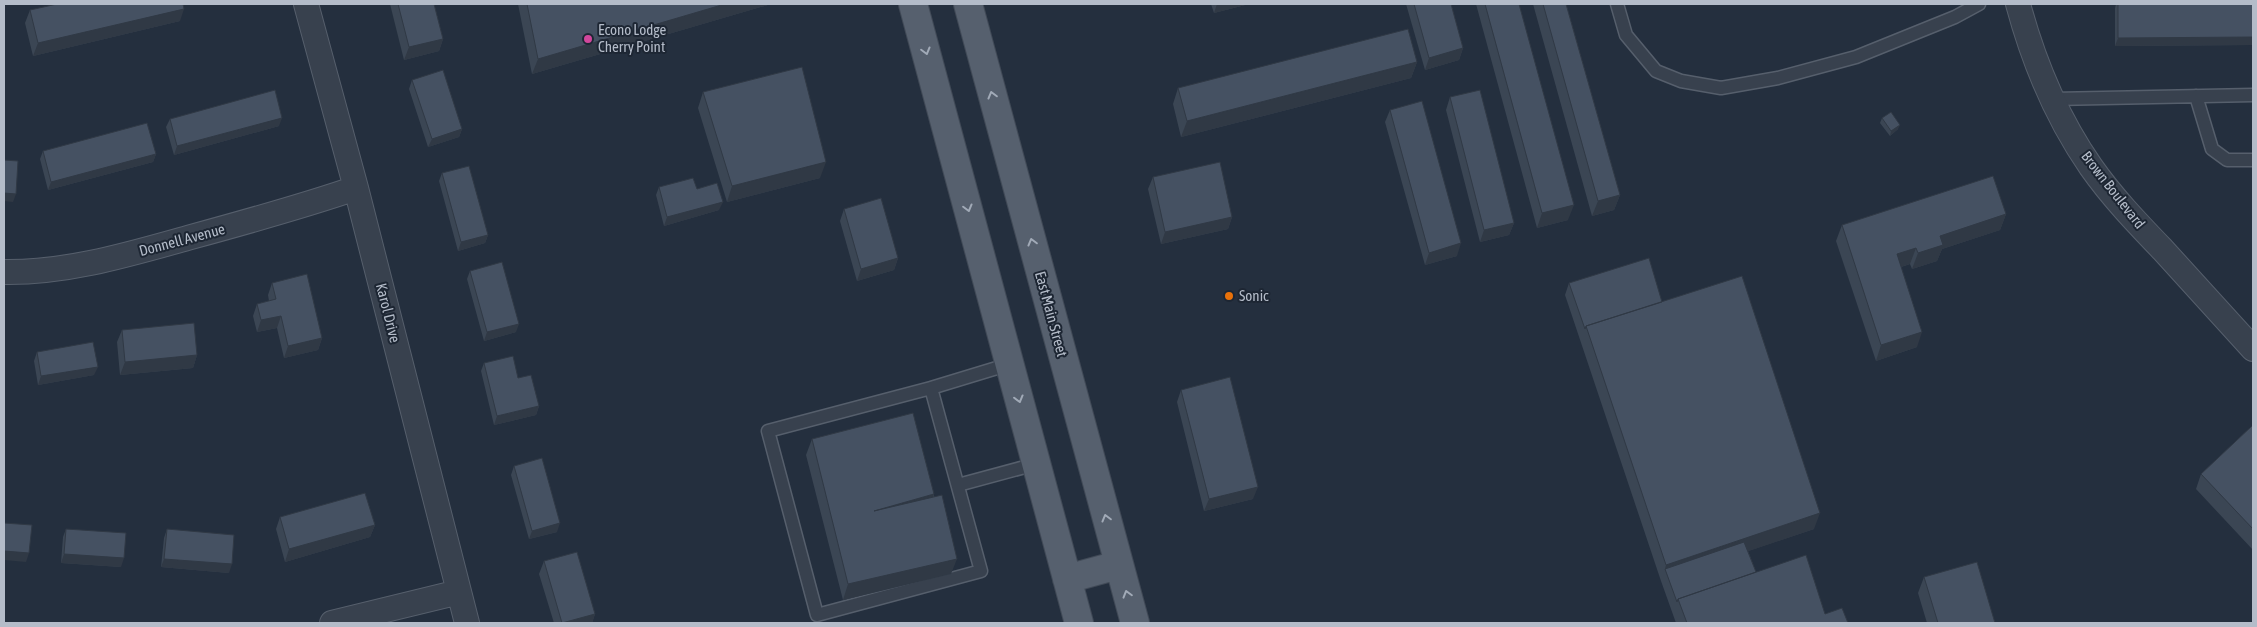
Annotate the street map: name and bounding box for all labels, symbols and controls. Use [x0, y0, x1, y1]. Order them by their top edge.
place label: Econo Lodge Cherry Point [598, 21, 666, 55]
marker: Econo Lodge Cherry Point [582, 33, 594, 45]
one-way arrow [920, 46, 931, 55]
one-way arrow [987, 90, 998, 99]
street label: Brown Boulevard [2078, 148, 2149, 232]
one-way arrow [962, 203, 973, 212]
street label: Donnell Avenue [137, 220, 227, 259]
one-way arrow [1027, 239, 1037, 247]
street label: East Main Street [1032, 269, 1071, 358]
street label: Karol Drive [373, 281, 404, 345]
place label: Sonic [1239, 287, 1269, 304]
marker: Sonic [1223, 290, 1235, 302]
one-way arrow [1013, 394, 1024, 403]
one-way arrow [1101, 514, 1111, 522]
one-way arrow [1122, 590, 1132, 599]

